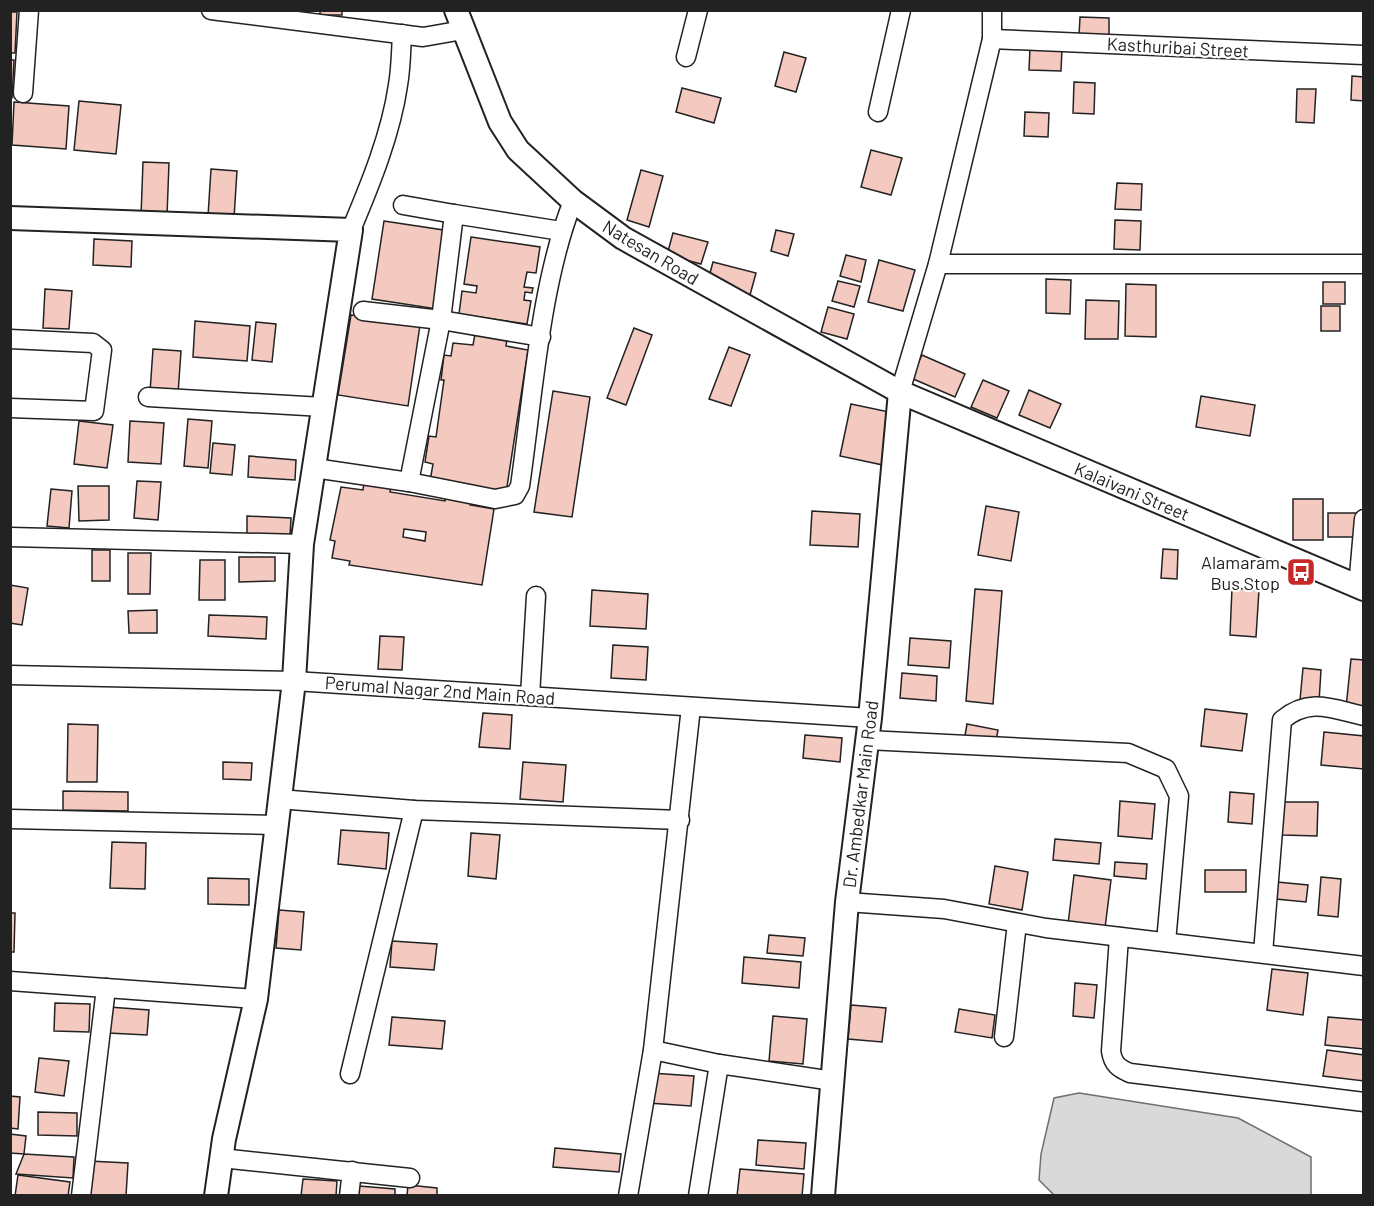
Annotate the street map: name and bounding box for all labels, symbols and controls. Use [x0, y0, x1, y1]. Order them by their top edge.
street label: Kasthuribai Street [1106, 32, 1250, 62]
street label: Natesan Road [599, 215, 703, 289]
street label: Kalaivani Street [1071, 457, 1193, 525]
place label: Alamaram Bus Stop [1201, 551, 1280, 594]
bus stop icon: Alamaram Bus Stop [1285, 556, 1317, 588]
street label: Perumal Nagar 2nd Main Road [324, 671, 556, 709]
street label: Dr. Ambedkar Main Road [838, 699, 882, 889]

